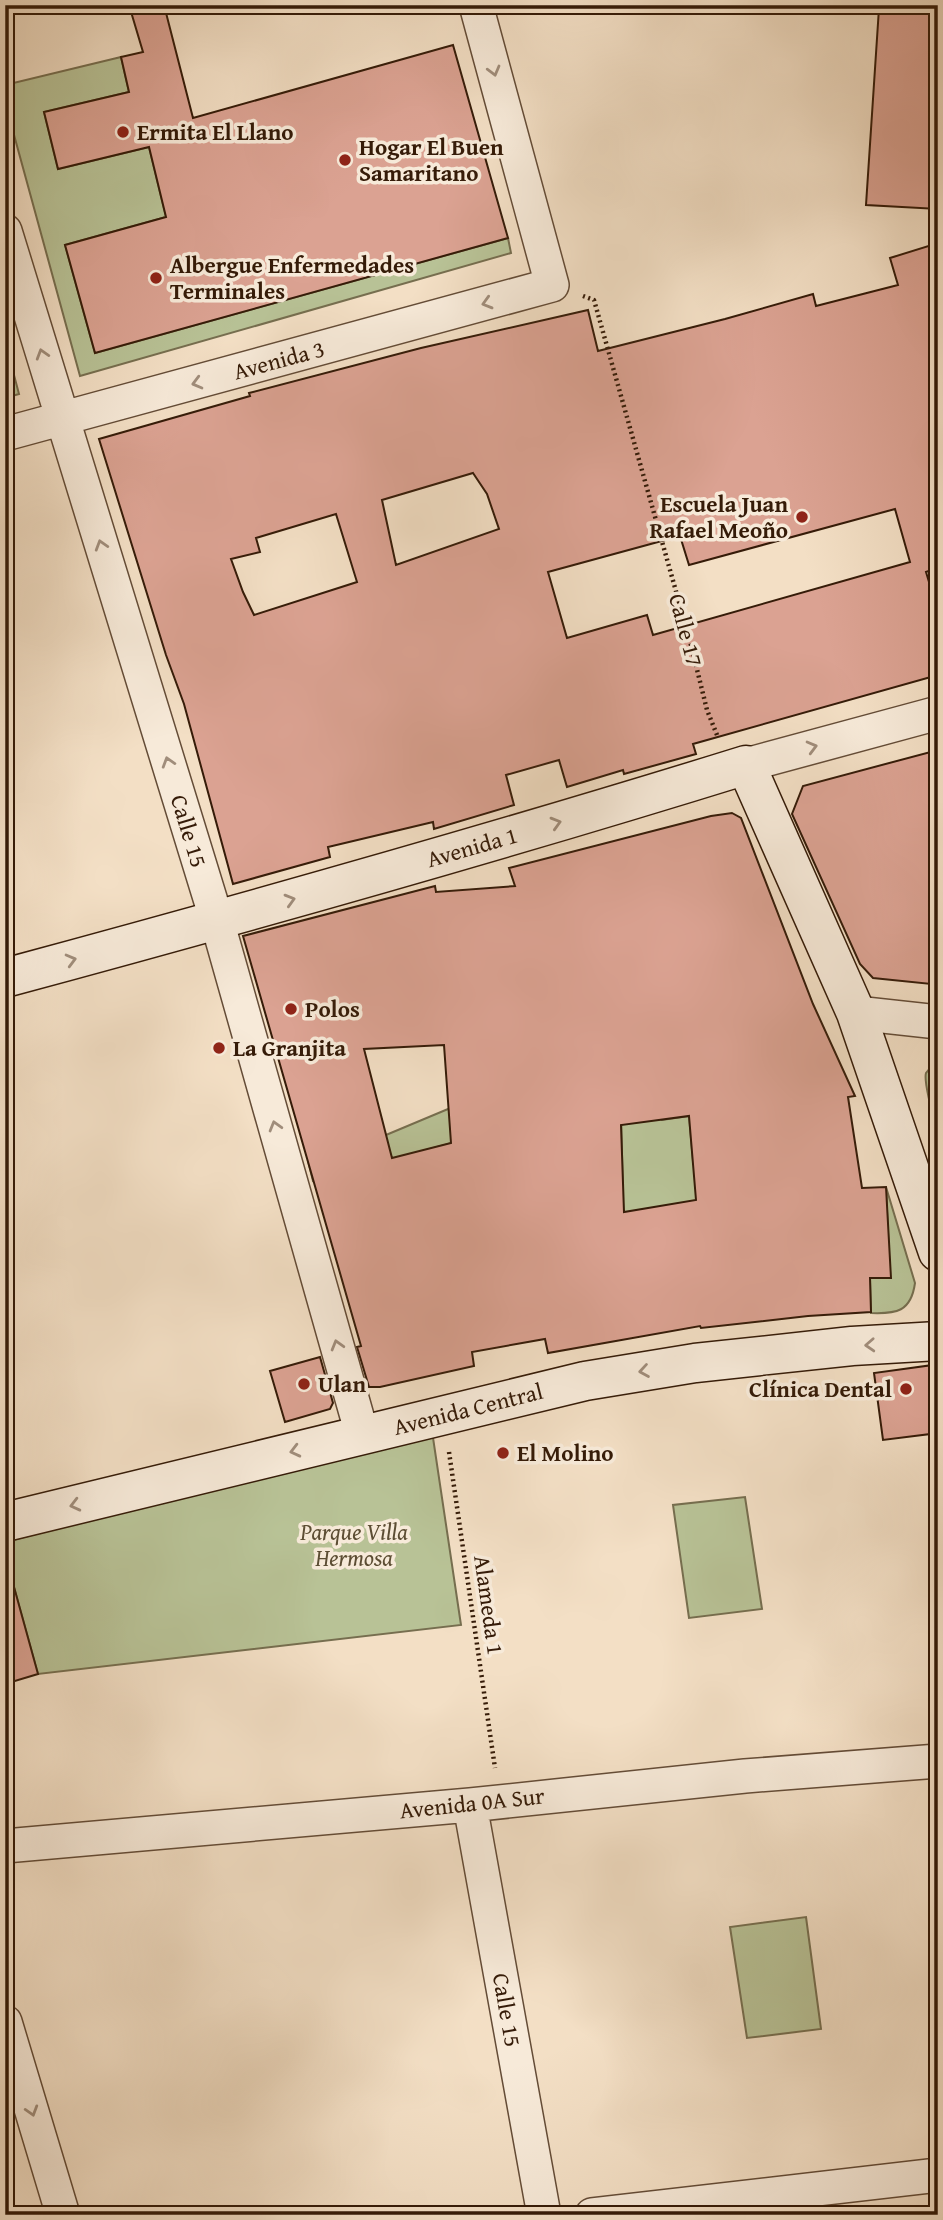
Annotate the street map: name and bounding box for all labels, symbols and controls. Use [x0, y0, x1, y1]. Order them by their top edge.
one-way arrow [486, 65, 500, 77]
place label: Ermita El Llano [137, 115, 294, 148]
marker: Ermita El Llano [115, 124, 131, 140]
place label: Hogar El Buen Samaritano [359, 130, 504, 189]
marker: Hogar El Buen Samaritano [337, 152, 353, 168]
place label: Albergue Enfermedades Terminales [170, 248, 414, 307]
marker: Albergue Enfermedades Terminales [148, 270, 164, 286]
one-way arrow [481, 295, 493, 309]
street label: Avenida 3 [230, 332, 328, 388]
one-way arrow [36, 348, 51, 360]
one-way arrow [191, 375, 203, 389]
place label: Escuela Juan Rafael Meoño [649, 487, 788, 546]
marker: Escuela Juan Rafael Meoño [794, 509, 810, 525]
one-way arrow [94, 539, 109, 551]
street label: Calle 17 [661, 590, 712, 670]
one-way arrow [806, 741, 818, 756]
one-way arrow [162, 756, 176, 769]
street label: Calle 15 [163, 791, 216, 871]
one-way arrow [550, 816, 562, 831]
street label: Avenida 1 [423, 818, 521, 875]
one-way arrow [284, 893, 296, 908]
one-way arrow [65, 954, 77, 969]
place label: Polos [305, 992, 360, 1025]
marker: Polos [283, 1001, 299, 1017]
place label: La Granjita [233, 1031, 346, 1064]
marker: La Granjita [211, 1040, 227, 1056]
one-way arrow [269, 1120, 283, 1132]
one-way arrow [864, 1337, 875, 1352]
one-way arrow [330, 1339, 345, 1351]
one-way arrow [638, 1363, 650, 1378]
place label: Ulan [318, 1367, 366, 1400]
place label: Clínica Dental [749, 1372, 892, 1405]
street label: Avenida Central [390, 1374, 546, 1443]
marker: Ulan [296, 1376, 312, 1392]
marker: Clínica Dental [898, 1381, 914, 1397]
place label: El Molino [517, 1436, 614, 1469]
one-way arrow [290, 1443, 302, 1457]
marker: El Molino [495, 1445, 511, 1461]
one-way arrow [69, 1497, 81, 1511]
park label: Parque Villa Hermosa [299, 1515, 408, 1574]
street label: Alameda 1 [466, 1553, 513, 1657]
street label: Avenida 0A Sur [398, 1778, 546, 1827]
street label: Calle 15 [485, 1970, 530, 2049]
one-way arrow [23, 2105, 38, 2117]

